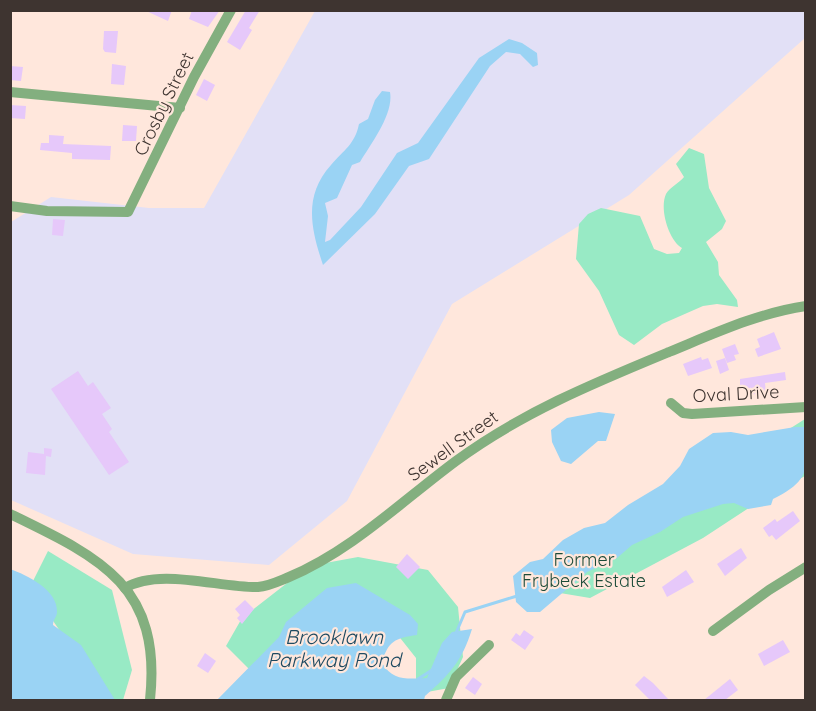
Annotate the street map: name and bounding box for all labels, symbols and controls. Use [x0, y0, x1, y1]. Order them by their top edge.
street label: Crosby Street [128, 48, 199, 160]
street label: Oval Drive [692, 380, 780, 407]
street label: Sewell Street [403, 405, 503, 486]
park label: Former Frybeck Estate [522, 548, 646, 592]
water label: Brooklawn Parkway Pond [267, 624, 404, 672]

